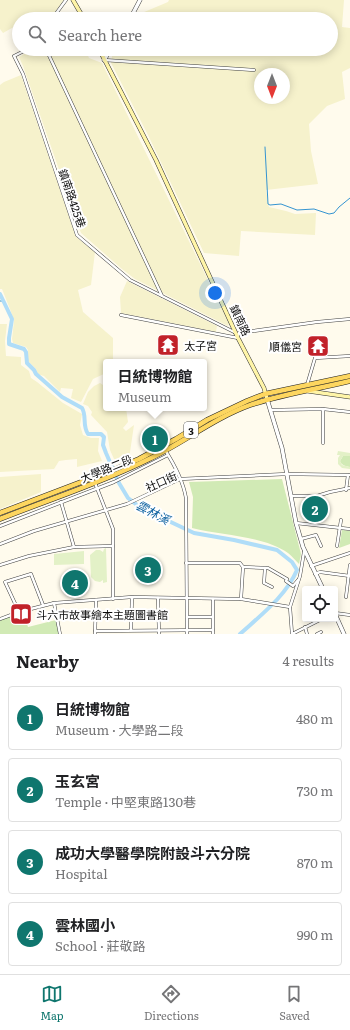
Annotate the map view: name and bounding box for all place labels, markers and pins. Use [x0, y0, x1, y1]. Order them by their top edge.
temple icon: 太子宮 [155, 332, 181, 358]
temple icon: 順儀宮 [305, 333, 331, 359]
place label: 太子宮 [184, 337, 217, 353]
place label: 順儀宮 [269, 338, 302, 354]
pin: 1 [142, 424, 168, 454]
pin: 2 [302, 494, 328, 524]
pin: 3 [135, 555, 161, 585]
pin: 4 [62, 568, 88, 598]
library icon: 斗六市故事繪本主題圖書館 [8, 601, 34, 627]
place label: 斗六市故事繪本主題圖書館 [36, 606, 168, 622]

